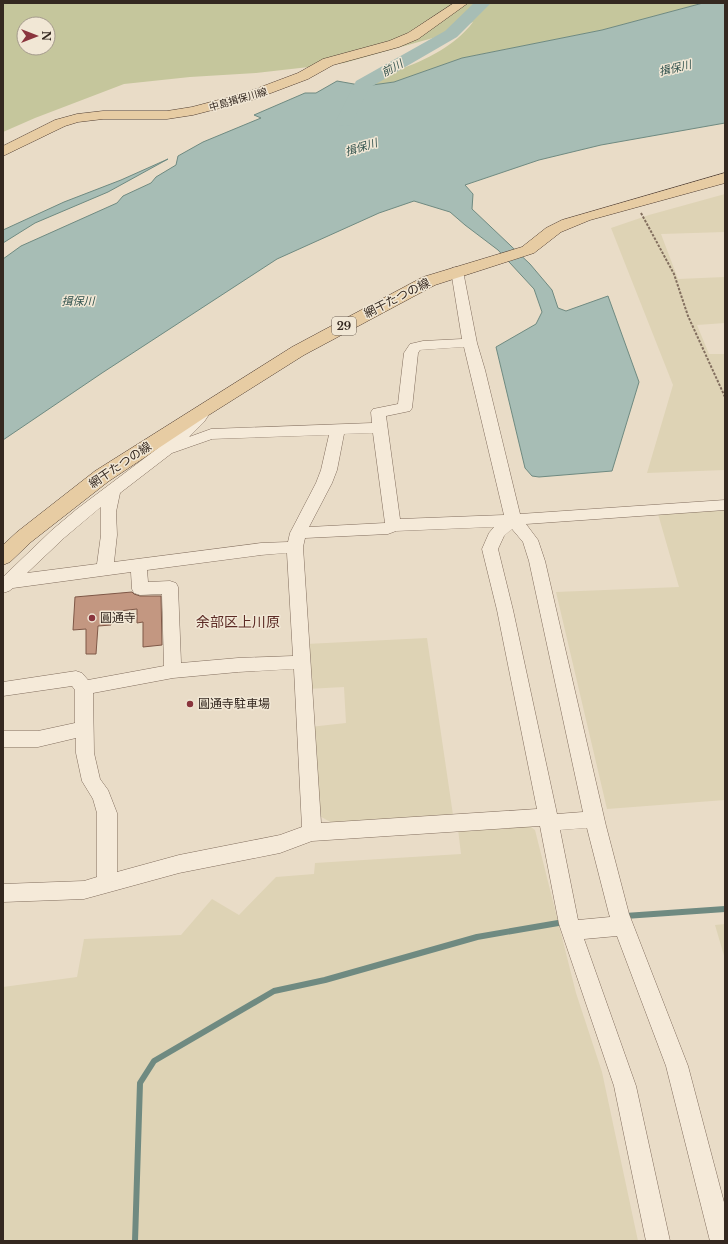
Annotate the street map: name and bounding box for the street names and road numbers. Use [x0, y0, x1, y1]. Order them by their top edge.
street label: 中島揖保川線 [208, 85, 269, 114]
street label: 網干たつの線 [361, 275, 432, 321]
road number: 29 [332, 317, 356, 335]
street label: 網干たつの線 [86, 438, 154, 491]

